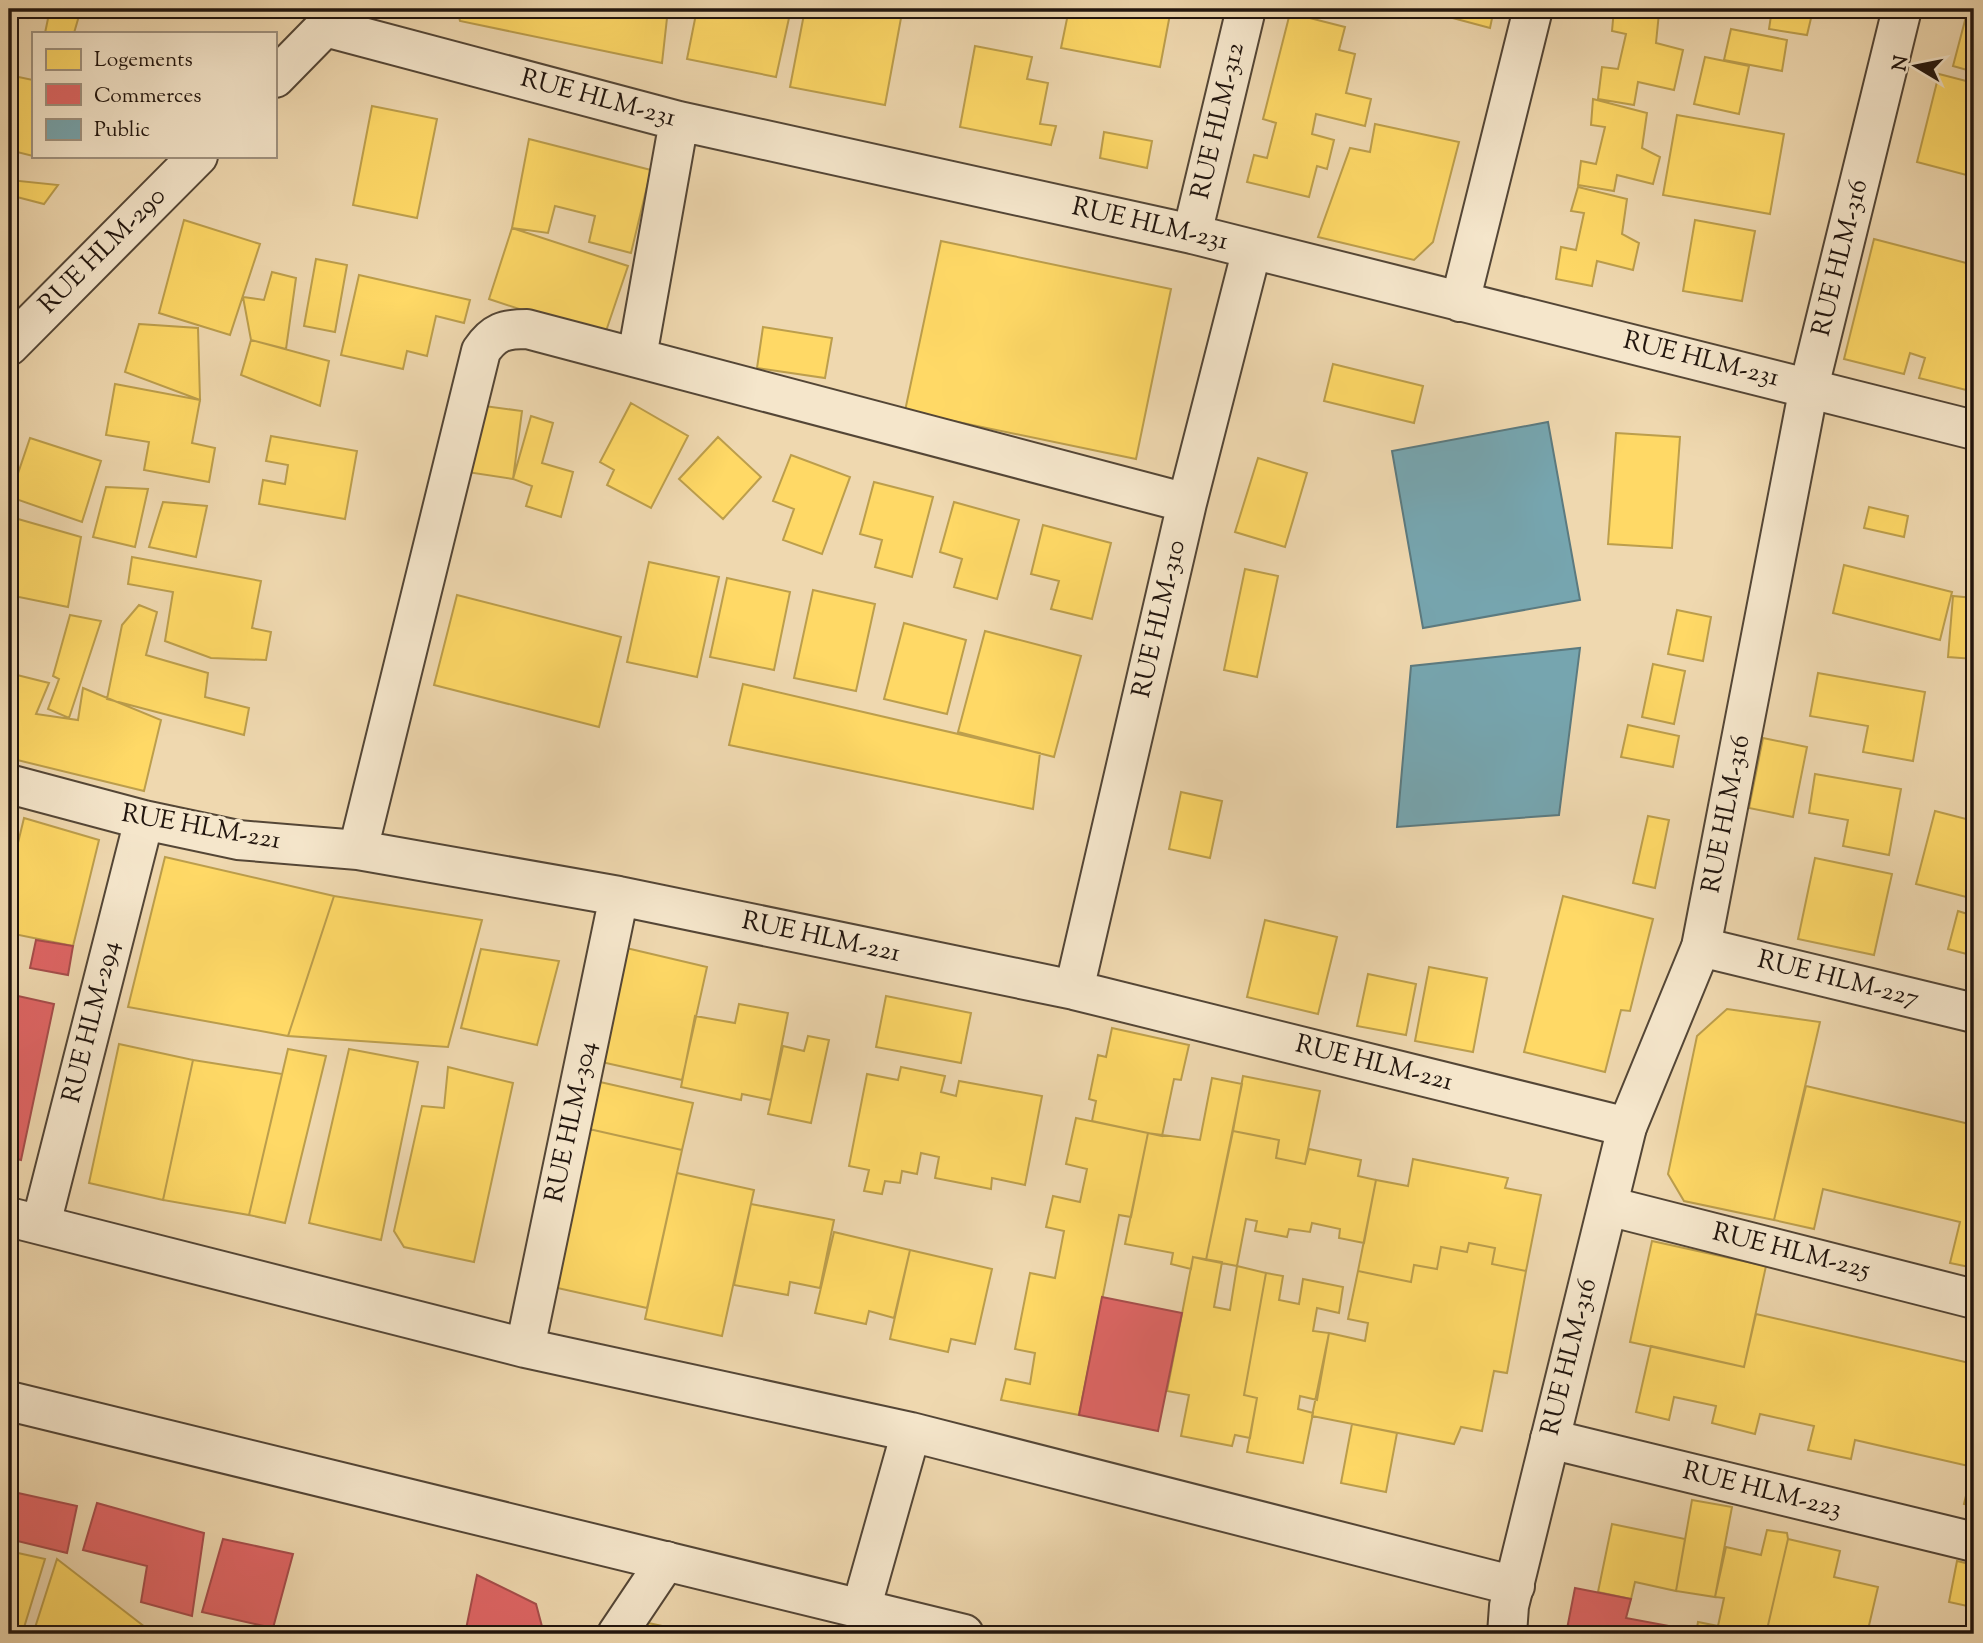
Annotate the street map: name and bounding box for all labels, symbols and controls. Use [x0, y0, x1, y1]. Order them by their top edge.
legend [32, 32, 276, 158]
north arrow [1882, 32, 1952, 102]
street label: RUE HLM-312 [1183, 39, 1255, 203]
text: Logements [94, 46, 193, 76]
text: N [1887, 54, 1916, 73]
street label: RUE HLM-231 [516, 60, 680, 138]
text: Commerces [94, 82, 202, 112]
text: Public [94, 116, 150, 146]
street label: RUE HLM-316 [1804, 176, 1878, 340]
street label: RUE HLM-290 [31, 179, 175, 323]
street label: RUE HLM-231 [1068, 189, 1232, 261]
street label: RUE HLM-231 [1619, 323, 1783, 397]
street label: RUE HLM-310 [1124, 536, 1196, 702]
street label: RUE HLM-316 [1694, 732, 1760, 896]
street label: RUE HLM-221 [118, 796, 284, 860]
street label: RUE HLM-221 [738, 903, 904, 973]
street label: RUE HLM-294 [54, 937, 130, 1107]
street label: RUE HLM-227 [1753, 942, 1923, 1018]
street label: RUE HLM-221 [1291, 1027, 1457, 1101]
street label: RUE HLM-304 [537, 1038, 607, 1206]
street label: RUE HLM-225 [1708, 1215, 1874, 1289]
street label: RUE HLM-316 [1533, 1275, 1607, 1439]
street label: RUE HLM-223 [1679, 1453, 1845, 1529]

